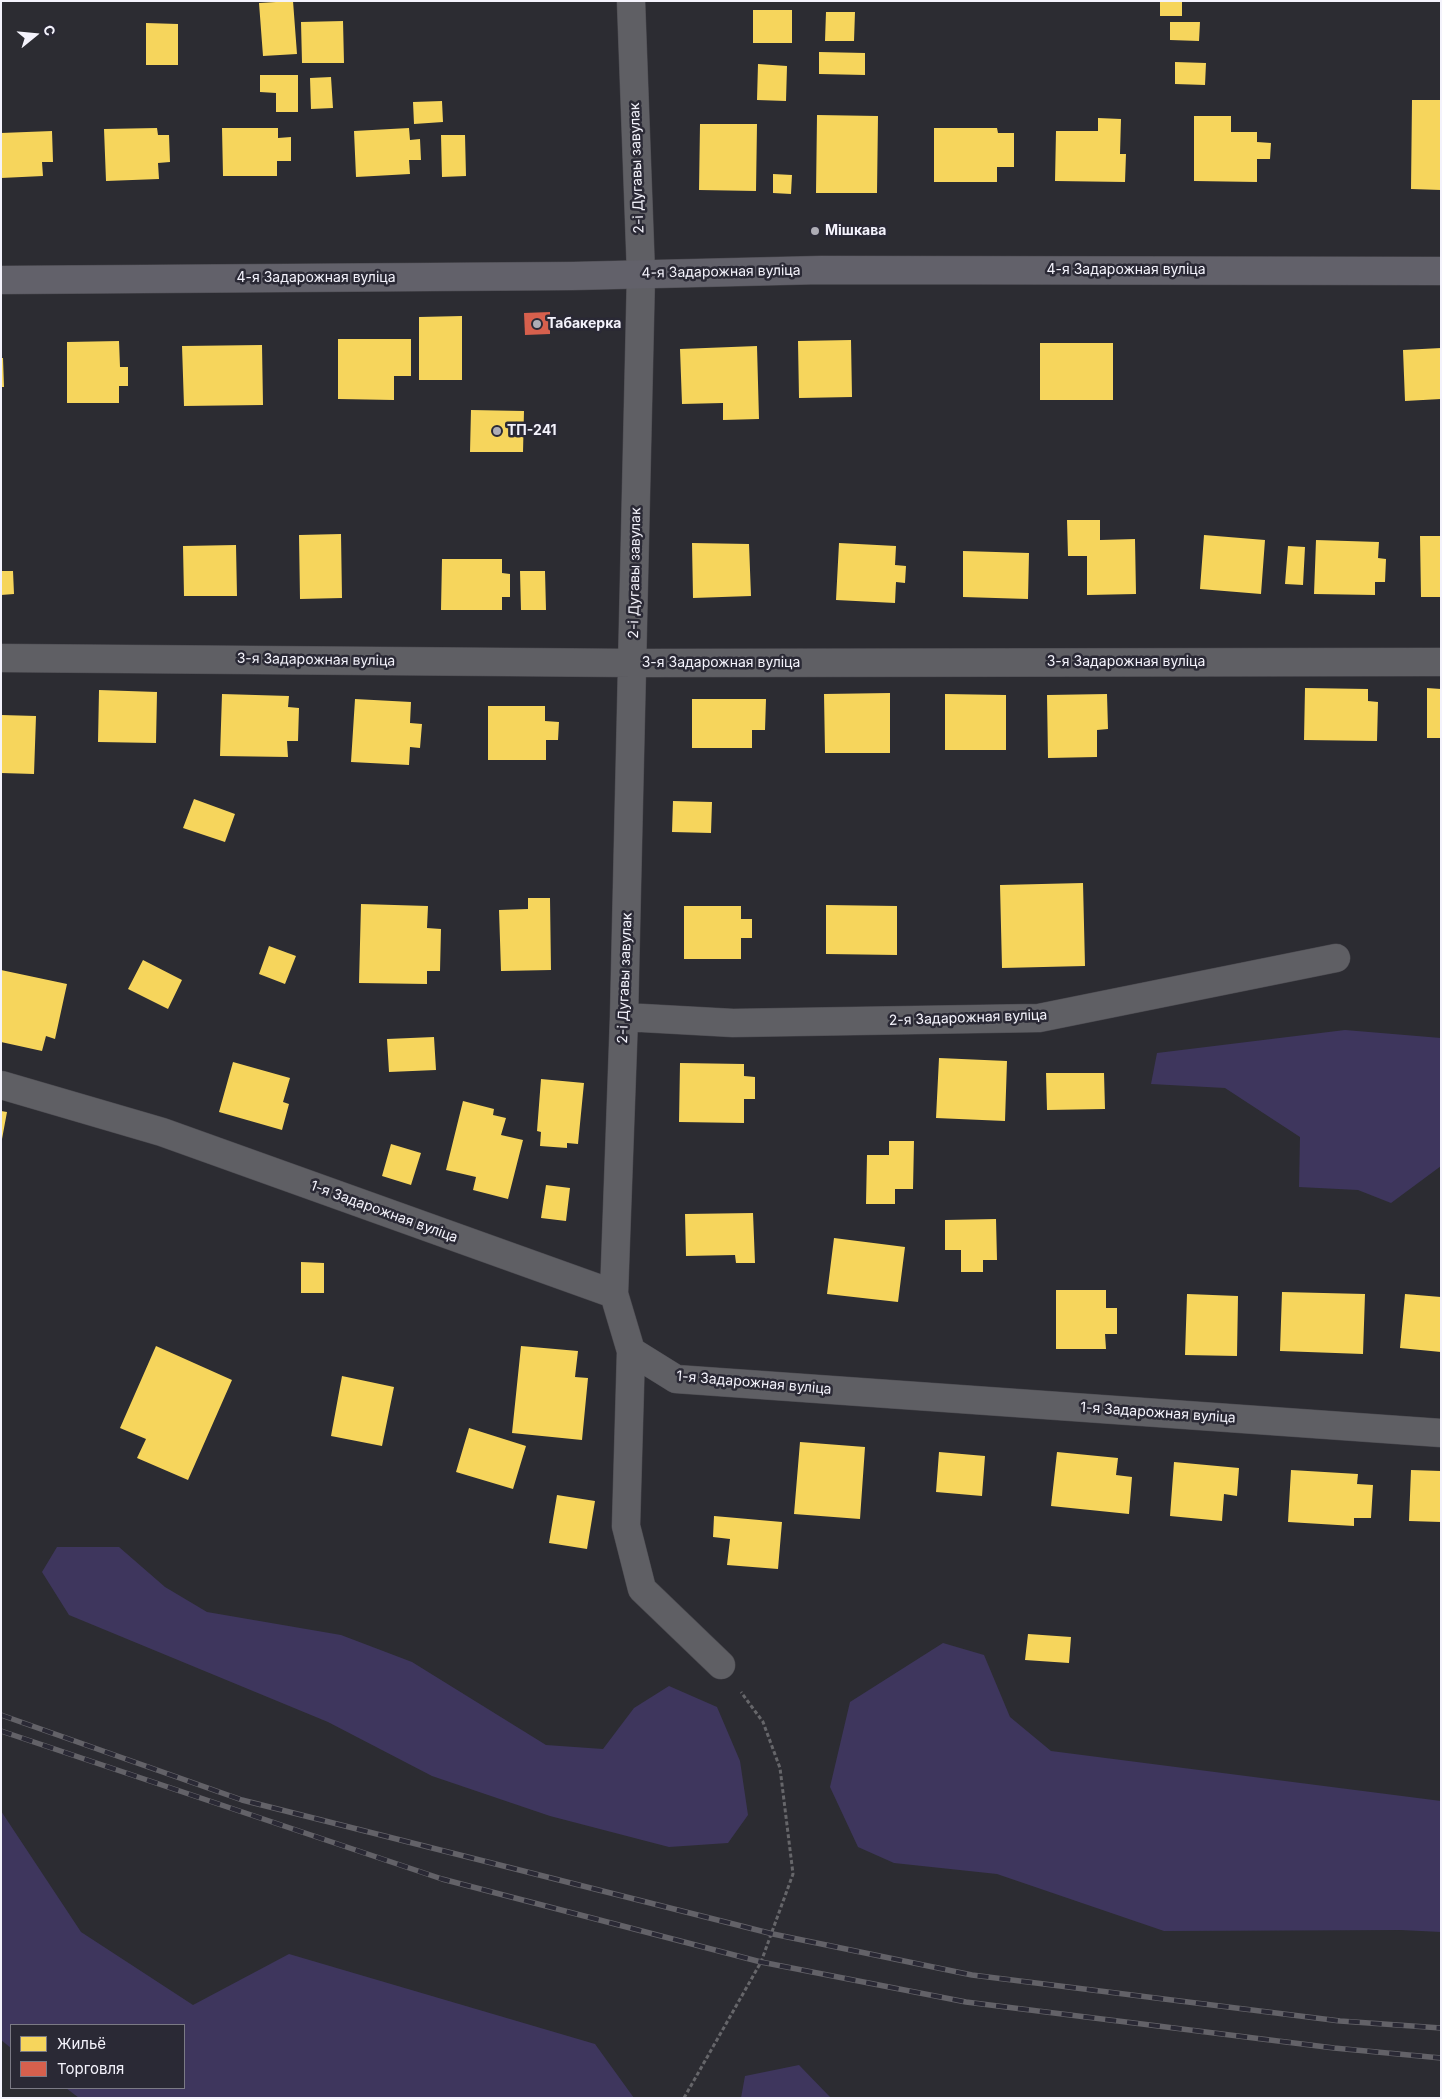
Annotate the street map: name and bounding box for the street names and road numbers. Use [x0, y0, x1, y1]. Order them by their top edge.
street label: 2-і Дугавы завулак [626, 102, 648, 234]
street label: 4-я Задарожная вуліца [641, 262, 801, 282]
street label: 4-я Задарожная вуліца [1047, 262, 1205, 278]
street label: 4-я Задарожная вуліца [237, 270, 395, 286]
street label: 2-і Дугавы завулак [625, 507, 645, 639]
street label: 3-я Задарожная вуліца [237, 650, 395, 670]
street label: 3-я Задарожная вуліца [1047, 654, 1205, 670]
street label: 3-я Задарожная вуліца [642, 655, 800, 671]
street label: 2-і Дугавы завулак [614, 912, 636, 1044]
street label: 2-я Задарожная вуліца [889, 1007, 1047, 1029]
street label: 1-я Задарожная вуліца [308, 1177, 460, 1247]
street label: 1-я Задарожная вуліца [676, 1368, 832, 1398]
street label: 1-я Задарожная вуліца [1080, 1399, 1236, 1427]

